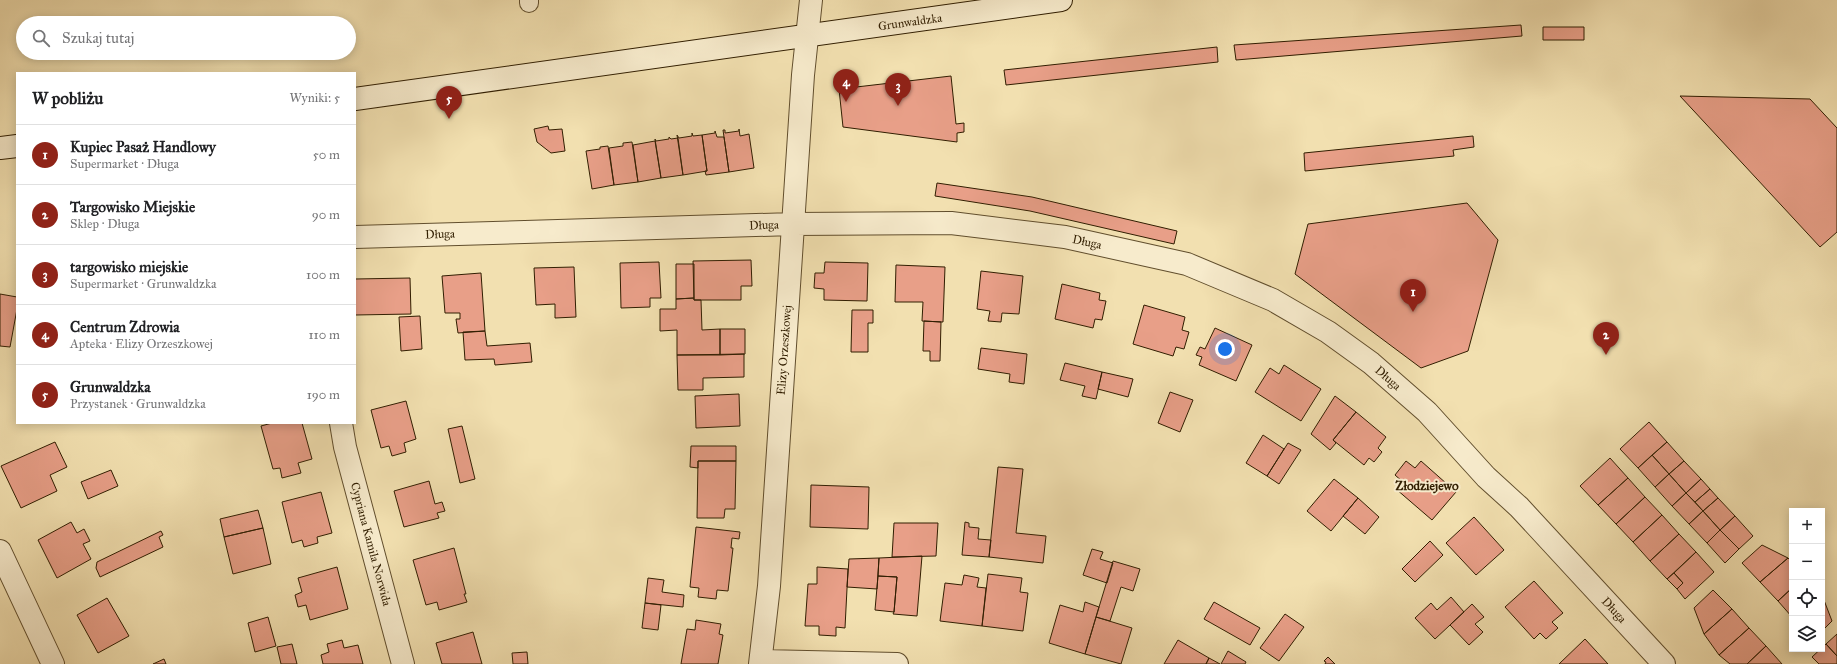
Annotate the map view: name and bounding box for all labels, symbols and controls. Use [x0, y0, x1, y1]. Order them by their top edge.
street label: Grunwaldzka [877, 10, 944, 33]
search box [16, 16, 356, 60]
icon: search [30, 27, 52, 49]
text: Szukaj tutaj [62, 29, 134, 47]
pin: 4 [833, 69, 859, 102]
pin: 3 [885, 73, 911, 106]
pin: 5 [436, 86, 462, 119]
text: W pobliżu [32, 88, 103, 109]
text: Wyniki: 5 [289, 90, 340, 106]
text: Kupiec Pasaż Handlowy [70, 138, 216, 156]
text: 1 [42, 147, 48, 163]
text: 50 m [313, 147, 340, 163]
text: Supermarket · Długa [70, 156, 179, 172]
text: Targowisko Miejskie [70, 198, 195, 216]
text: 2 [42, 207, 48, 223]
text: 90 m [312, 207, 340, 223]
text: Sklep · Długa [70, 216, 140, 232]
street label: Długa [749, 217, 780, 234]
street label: Długa [425, 226, 456, 243]
street label: Długa [1071, 232, 1104, 253]
text: targowisko miejskie [70, 258, 188, 276]
text: 3 [42, 267, 48, 283]
text: 100 m [306, 267, 340, 283]
text: Supermarket · Grunwaldzka [70, 276, 217, 292]
pin: 1 [1400, 279, 1426, 312]
street label: Elizy Orzeszkowej [774, 304, 794, 395]
text: Centrum Zdrowia [70, 318, 180, 336]
pin: 2 [1593, 322, 1619, 355]
text: 4 [41, 327, 49, 343]
text: 110 m [308, 327, 340, 343]
text: Apteka · Elizy Orzeszkowej [70, 336, 213, 352]
your location [1215, 339, 1235, 359]
street label: Długa [1372, 363, 1405, 394]
text: Grunwaldzka [70, 378, 151, 396]
text: 5 [42, 387, 48, 403]
text: 190 m [307, 387, 340, 403]
text: Przystanek · Grunwaldzka [70, 396, 206, 412]
district label: Złodziejewo [1395, 478, 1459, 494]
street label: Cypriana Kamila Norwida [348, 481, 394, 608]
map controls [1789, 508, 1825, 652]
button: + [1789, 508, 1825, 544]
button: − [1789, 544, 1825, 580]
button: locate [1789, 580, 1825, 616]
street label: Długa [1598, 594, 1630, 627]
button: layers [1789, 616, 1825, 652]

